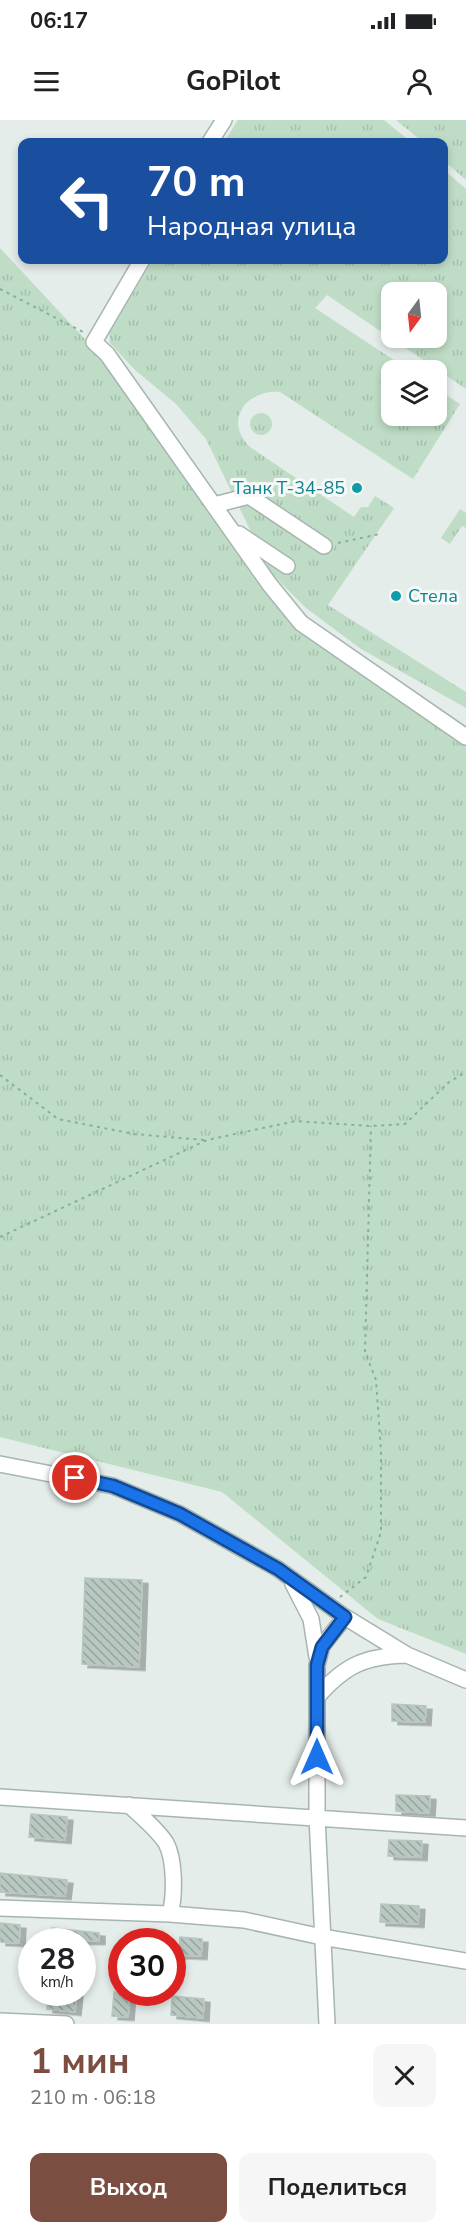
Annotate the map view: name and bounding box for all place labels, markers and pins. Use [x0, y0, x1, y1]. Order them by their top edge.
place label: Танк Т-34-85 [233, 476, 345, 500]
marker: Танк Т-34-85 [350, 481, 364, 495]
place label: Стела [408, 584, 458, 608]
marker: Стела [389, 589, 403, 603]
pin [49, 1452, 100, 1503]

